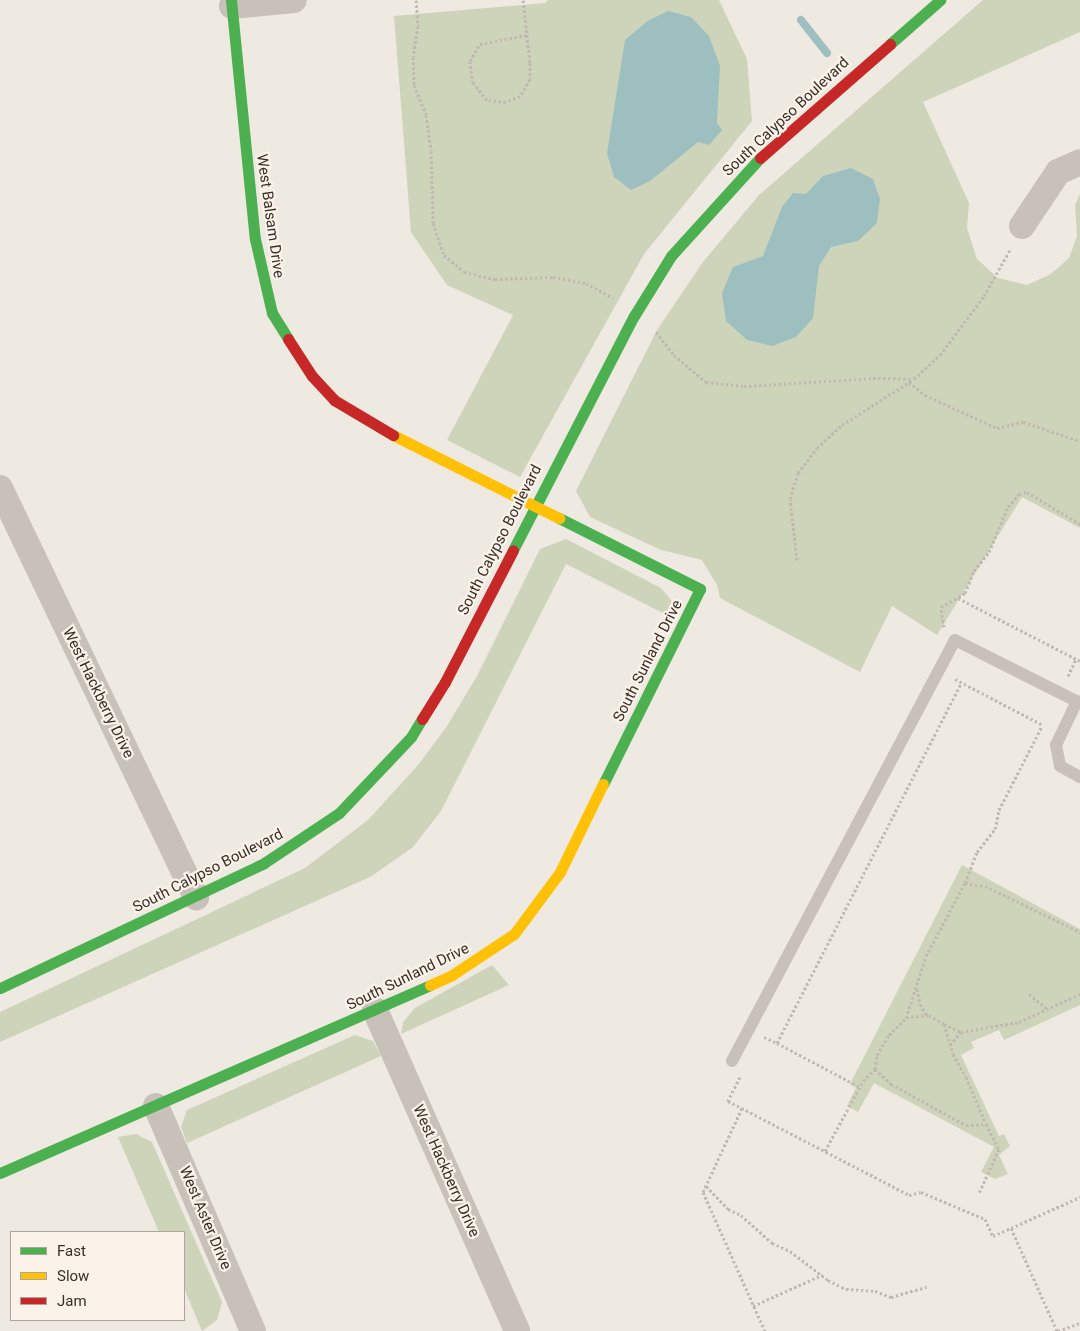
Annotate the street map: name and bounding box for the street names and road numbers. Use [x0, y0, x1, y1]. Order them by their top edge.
street label: South Calypso Boulevard [719, 54, 853, 180]
street label: West Balsam Drive [252, 153, 288, 279]
street label: South Calypso Boulevard [454, 462, 546, 618]
street label: South Sunland Drive [610, 597, 686, 725]
street label: West Hackberry Drive [59, 625, 137, 761]
street label: South Calypso Boulevard [130, 825, 286, 917]
street label: South Sunland Drive [344, 940, 472, 1014]
street label: West Hackberry Drive [409, 1102, 483, 1240]
street label: West Aster Drive [175, 1164, 235, 1272]

